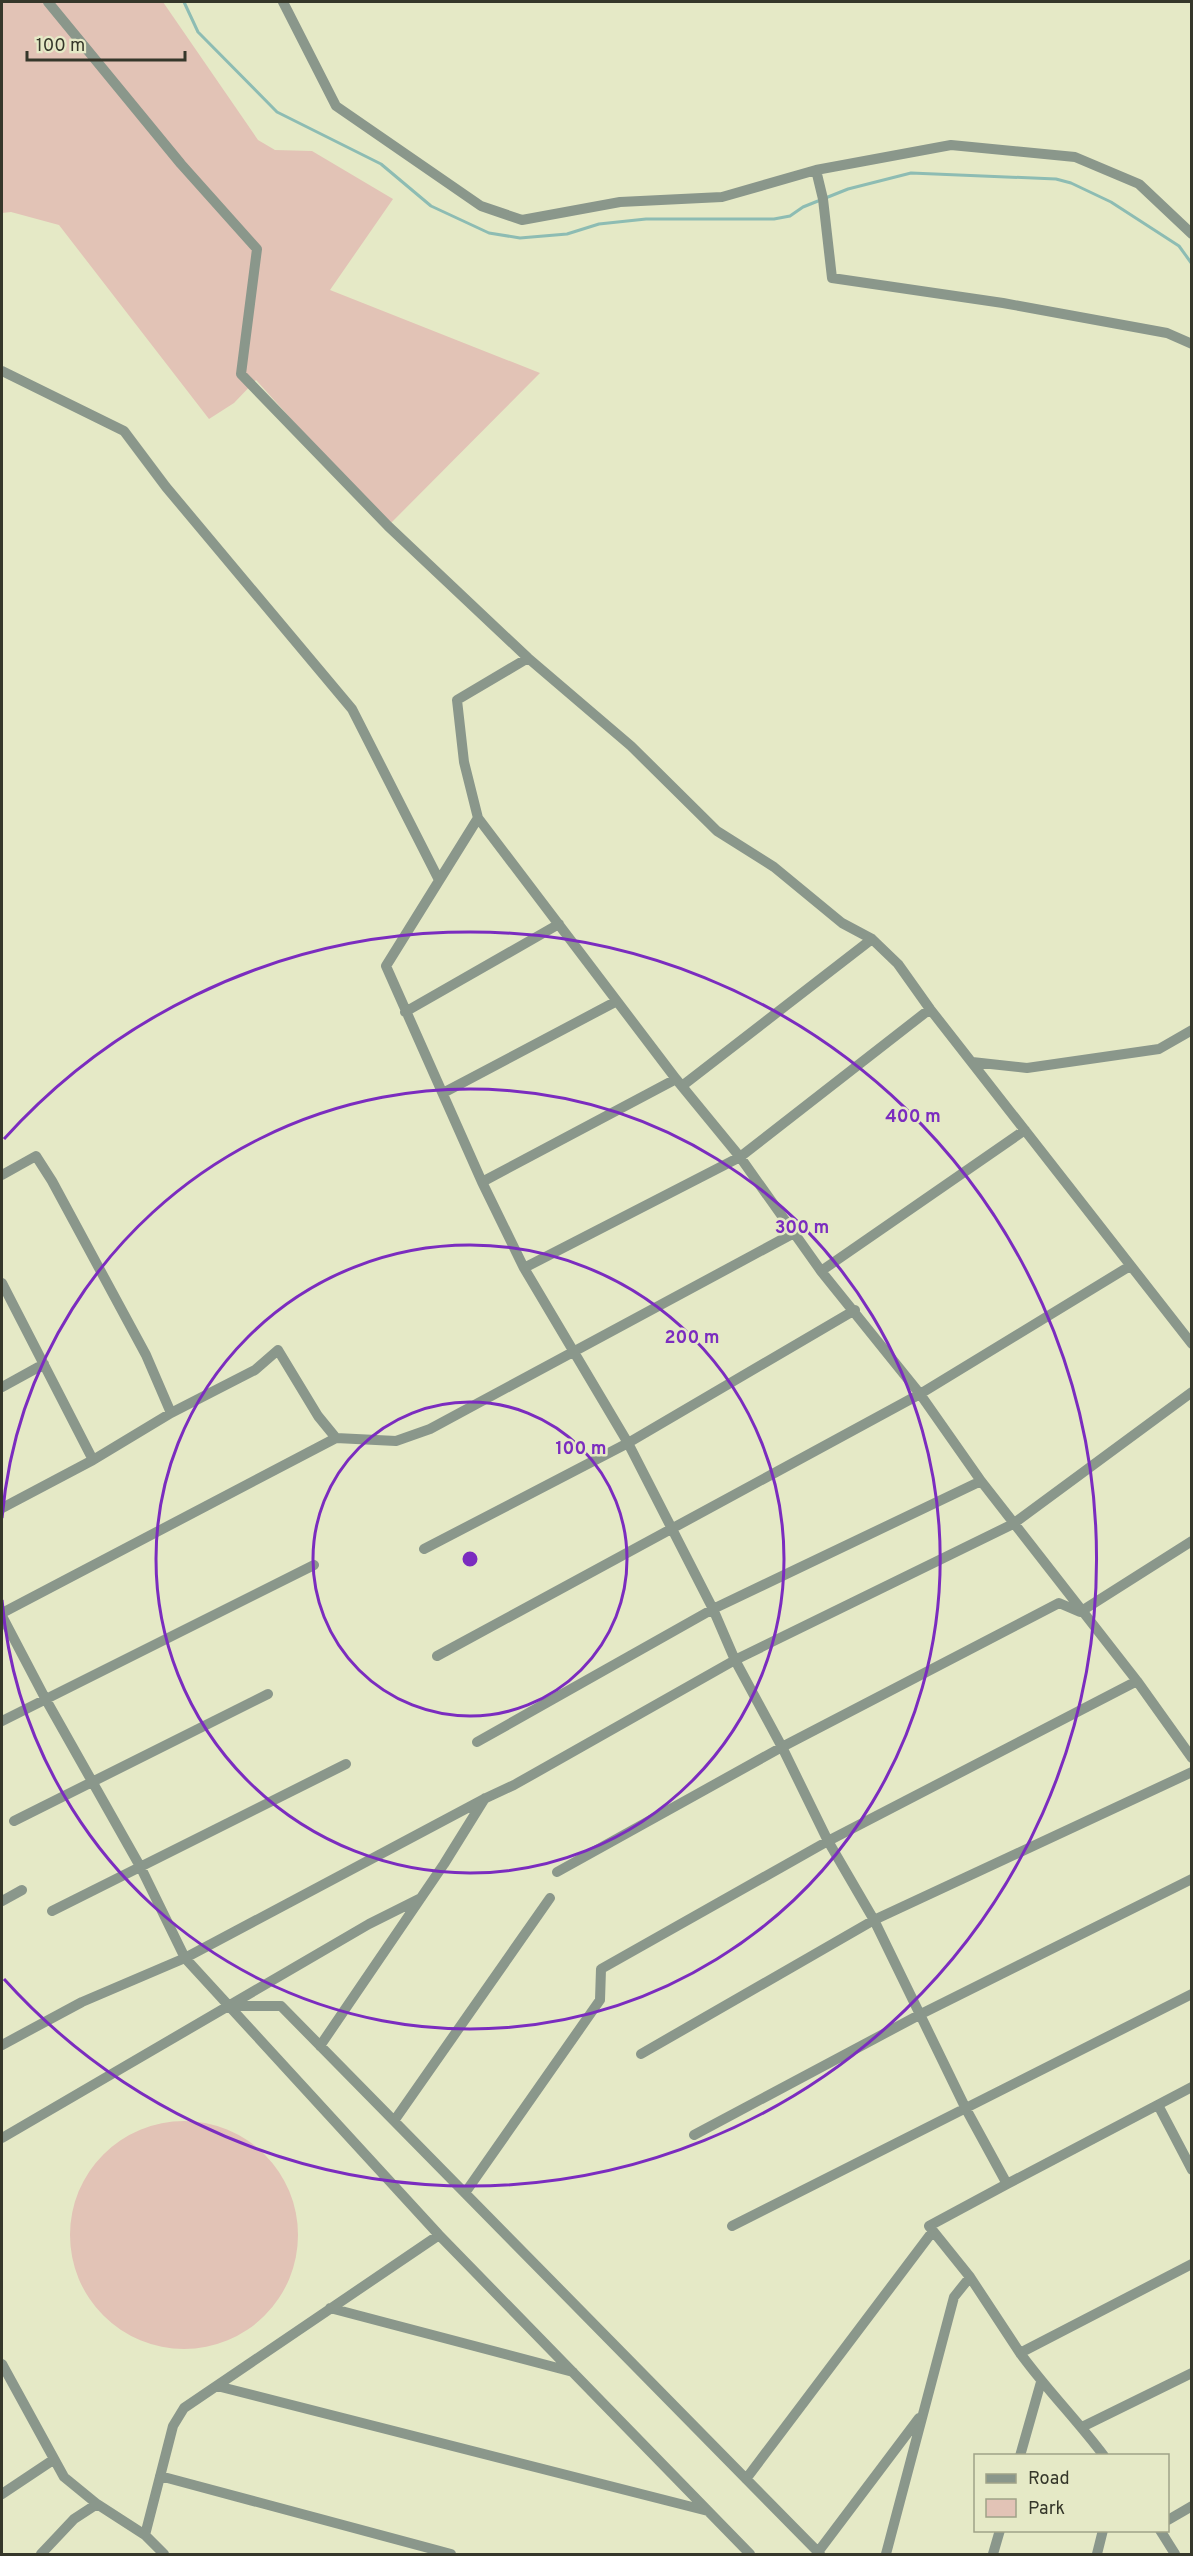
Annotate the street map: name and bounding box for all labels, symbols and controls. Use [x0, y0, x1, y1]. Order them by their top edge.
scale bar [27, 24, 184, 62]
text: 100 m [36, 35, 85, 58]
text: 400 m [885, 1106, 941, 1129]
text: 300 m [775, 1217, 829, 1240]
text: 200 m [664, 1327, 720, 1350]
text: 100 m [555, 1438, 607, 1461]
centre of rings [460, 1549, 480, 1569]
legend [974, 2454, 1169, 2532]
text: Road [1028, 2468, 1070, 2491]
text: Park [1028, 2498, 1065, 2521]

